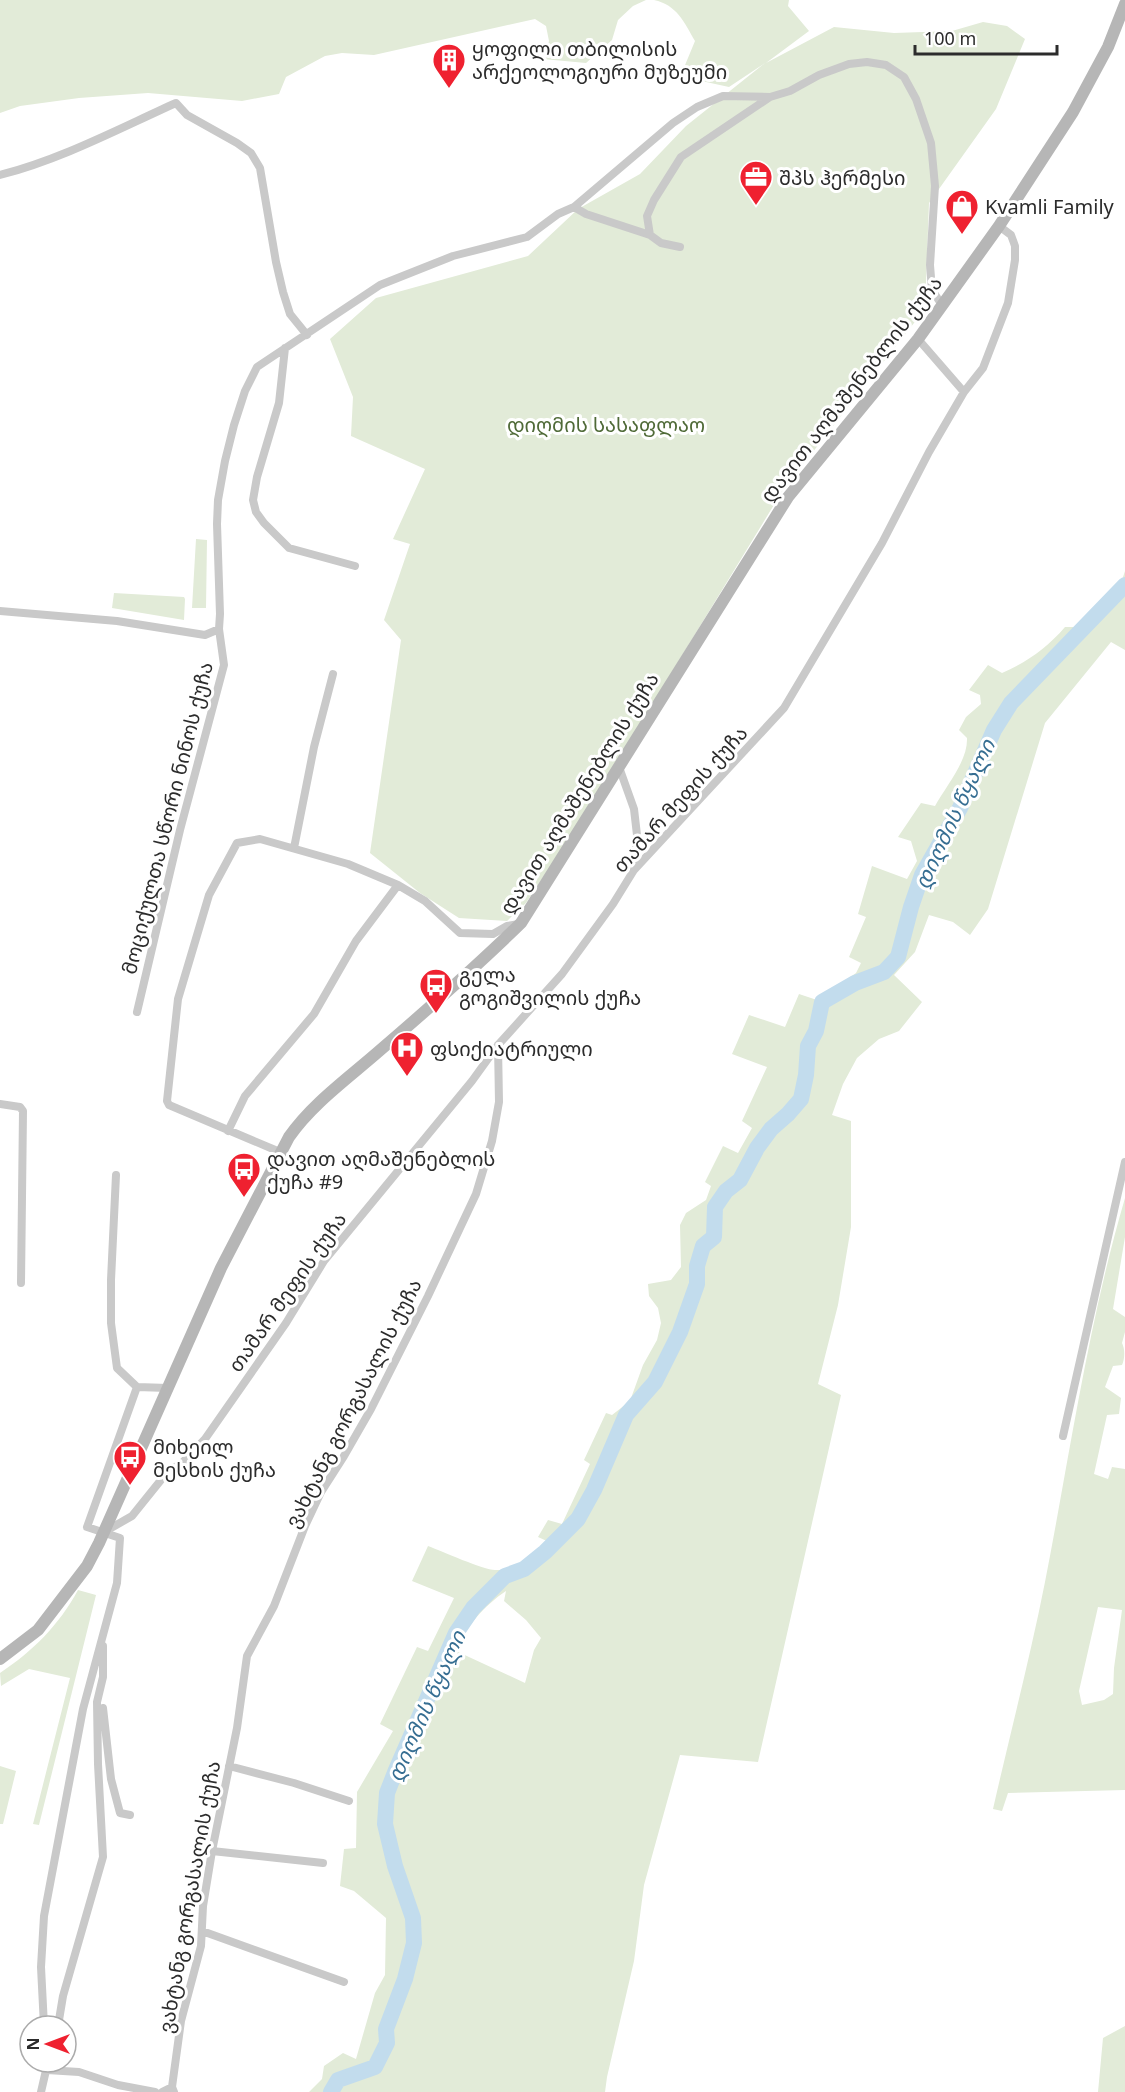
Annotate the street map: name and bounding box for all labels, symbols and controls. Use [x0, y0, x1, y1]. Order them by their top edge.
scale bar [915, 18, 1058, 56]
text: 100 m [924, 26, 976, 50]
place label: ყოფილი თბილისის არქეოლოგიური მუზეუმი [472, 35, 727, 85]
building icon: ყოფილი თბილისის არქეოლოგიური მუზეუმი [431, 42, 467, 89]
office icon: შპს ჰერმესი [738, 159, 774, 206]
place label: შპს ჰერმესი [779, 164, 906, 191]
shop icon: Kvamli Family [944, 188, 980, 235]
place label: Kvamli Family [985, 193, 1115, 220]
street label: დავით აღმაშენებლის ქუჩა [754, 270, 948, 508]
park label: დიღმის სასაფლაო [507, 411, 705, 438]
street label: მოციქულთა სწორი ნინოს ქუჩა [115, 659, 219, 977]
street label: დავით აღმაშენებლის ქუჩა [493, 667, 665, 919]
street label: თამარ მეფის ქუჩა [607, 720, 753, 878]
water label: დიღმის წყალი [907, 734, 1001, 893]
place label: გელა გოგიშვილის ქუჩა [459, 961, 641, 1011]
bus stop icon: გელა გოგიშვილის ქუჩა [418, 967, 454, 1014]
hospital icon: ფსიქიატრიული [389, 1030, 425, 1077]
place label: ფსიქიატრიული [430, 1035, 593, 1062]
place label: დავით აღმაშენებლის ქუჩა #9 [267, 1145, 495, 1195]
bus stop icon: დავით აღმაშენებლის ქუჩა #9 [226, 1151, 262, 1198]
street label: თამარ მეფის ქუჩა [222, 1207, 352, 1377]
street label: ვახტანგ გორგასალის ქუჩა [278, 1274, 428, 1532]
place label: მიხეილ მესხის ქუჩა [153, 1433, 276, 1483]
bus stop icon: მიხეილ მესხის ქუჩა [112, 1439, 148, 1486]
water label: დიღმის წყალი [380, 1625, 472, 1786]
street label: ვახტანგ გორგასალის ქუჩა [152, 1759, 226, 2035]
north arrow [18, 2014, 78, 2074]
text: N [22, 2037, 44, 2051]

